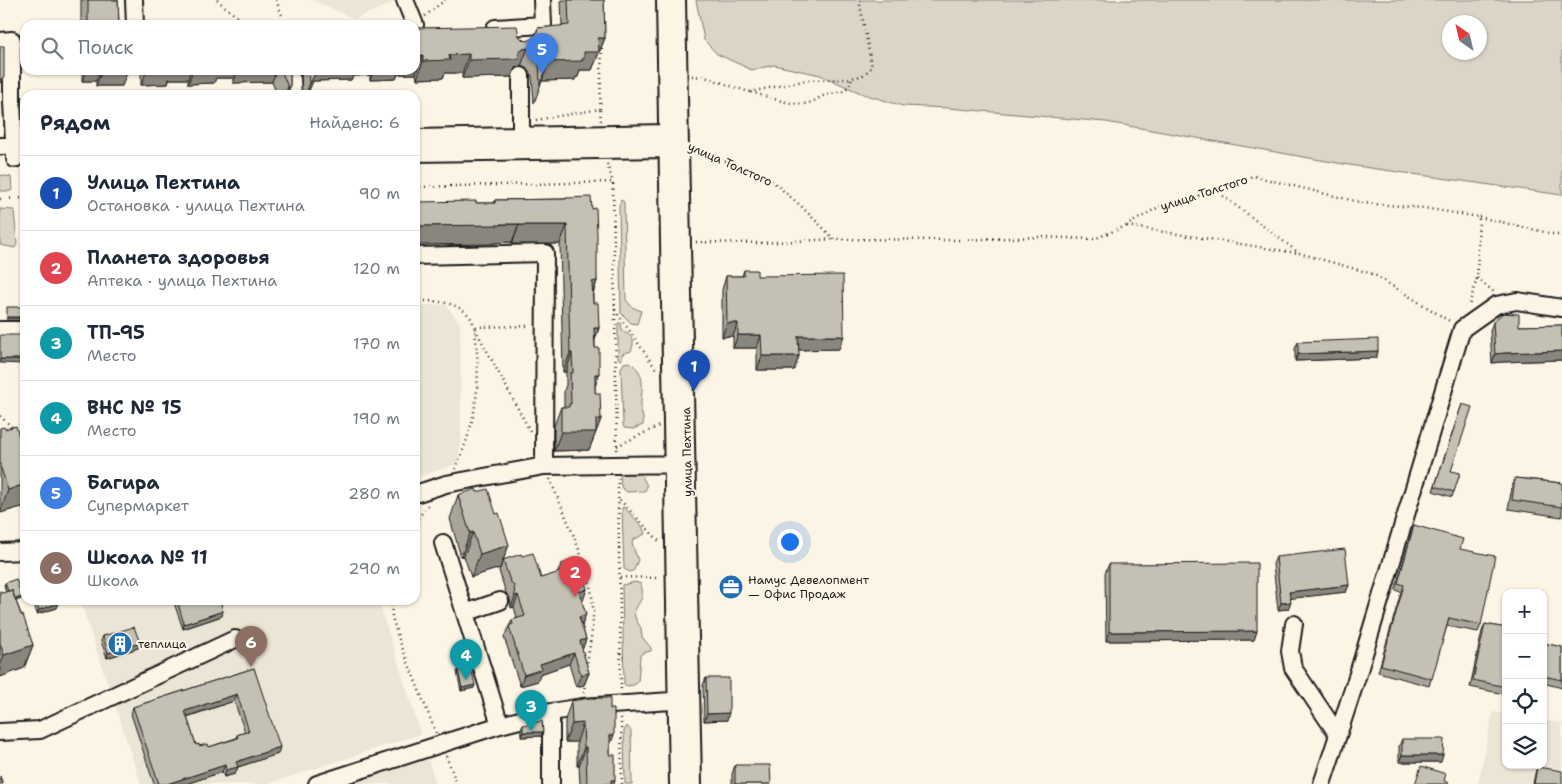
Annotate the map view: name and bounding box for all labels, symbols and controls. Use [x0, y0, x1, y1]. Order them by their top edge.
north arrow [1442, 15, 1487, 60]
search box [20, 20, 420, 75]
pin: 5 [526, 33, 558, 74]
icon: search [38, 34, 66, 62]
text: Поиск [78, 35, 133, 60]
text: Рядом [40, 109, 110, 137]
text: Найдено: 6 [309, 112, 400, 133]
street label: улица Толстого [685, 138, 775, 190]
text: Улица Пехтина [87, 170, 240, 195]
street label: улица Толстого [1158, 171, 1250, 215]
text: 1 [52, 183, 60, 204]
text: 90 m [359, 183, 400, 204]
text: Остановка · улица Пехтина [87, 195, 305, 216]
text: Планета здоровья [87, 245, 270, 270]
text: 2 [50, 258, 62, 279]
text: 120 m [353, 258, 400, 279]
text: Аптека · улица Пехтина [87, 270, 277, 291]
text: ТП-95 [87, 320, 145, 345]
text: 3 [50, 333, 62, 354]
text: 170 m [353, 333, 400, 354]
text: Место [87, 345, 137, 366]
pin: 1 [678, 350, 710, 391]
text: ВНС № 15 [87, 395, 182, 420]
street label: улица Пехтина [678, 407, 696, 497]
text: 4 [50, 408, 62, 429]
text: 190 m [353, 408, 400, 429]
text: Место [87, 420, 137, 441]
text: Багира [87, 470, 160, 495]
text: 5 [51, 483, 61, 504]
text: 280 m [348, 483, 400, 504]
text: Супермаркет [87, 495, 189, 516]
your location [777, 529, 803, 555]
text: Школа № 11 [87, 545, 208, 570]
pin: 2 [559, 556, 591, 597]
text: 6 [50, 558, 62, 579]
text: 290 m [348, 558, 400, 579]
text: Школа [87, 570, 139, 591]
place label: Намус Девелопмент — Офис Продаж [748, 572, 870, 602]
office icon: Намус Девелопмент — Офис Продаж [718, 574, 744, 600]
map controls [1502, 589, 1547, 769]
button: + [1502, 589, 1547, 634]
pin: 6 [235, 626, 267, 667]
building icon: теплица [107, 631, 133, 657]
button: − [1502, 634, 1547, 679]
place label: теплица [138, 636, 187, 652]
pin: 4 [450, 639, 482, 680]
button: locate [1502, 679, 1547, 724]
pin: 3 [515, 690, 547, 731]
button: layers [1502, 724, 1547, 769]

